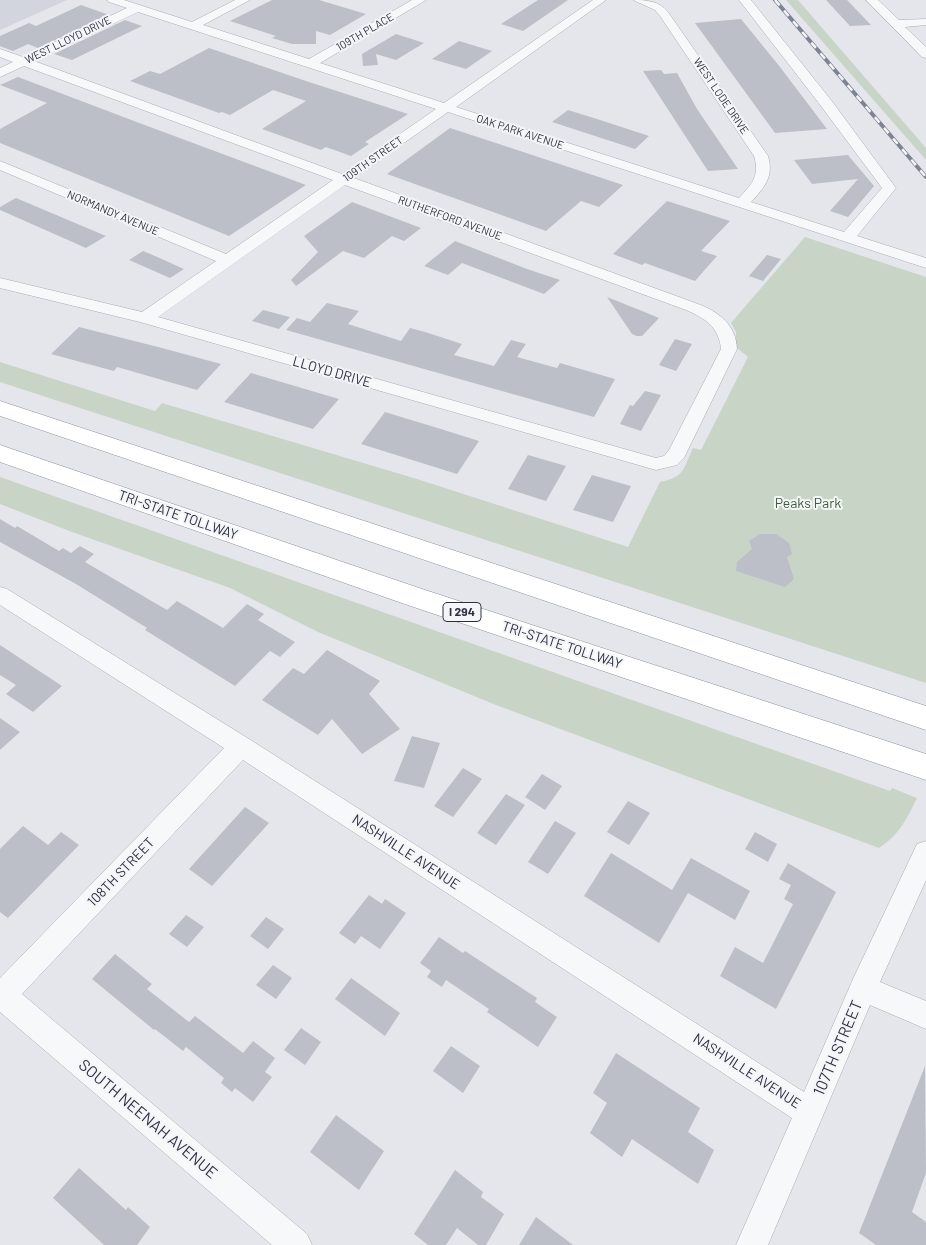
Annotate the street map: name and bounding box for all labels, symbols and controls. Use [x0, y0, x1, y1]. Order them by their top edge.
street label: 109TH PLACE [334, 10, 396, 54]
street label: WEST LLOYD DRIVE [23, 13, 113, 67]
street label: WEST LODE DRIVE [691, 55, 751, 137]
street label: OAK PARK AVENUE [475, 112, 565, 152]
street label: 109TH STREET [340, 133, 406, 185]
street label: NORMANDY AVENUE [65, 188, 161, 238]
street label: RUTHERFORD AVENUE [396, 193, 504, 243]
street label: LLOYD DRIVE [291, 353, 373, 391]
street label: TRI-STATE TOLLWAY [116, 487, 240, 543]
park label: Peaks Park [775, 495, 841, 511]
road number: I 294 [443, 602, 481, 622]
street label: TRI-STATE TOLLWAY [500, 618, 624, 672]
street label: NASHVILLE AVENUE [349, 811, 463, 893]
street label: 108TH STREET [84, 834, 158, 910]
street label: 107TH STREET [809, 998, 867, 1098]
street label: NASHVILLE AVENUE [690, 1030, 804, 1112]
street label: SOUTH NEENAH AVENUE [75, 1055, 221, 1183]

